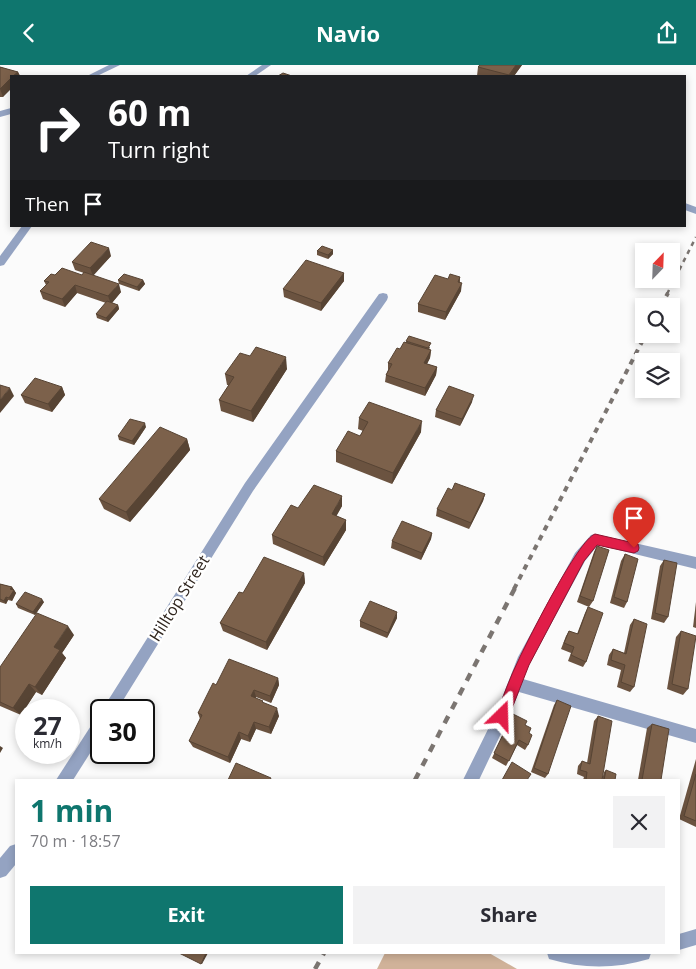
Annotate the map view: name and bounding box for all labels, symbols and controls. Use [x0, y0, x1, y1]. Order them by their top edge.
text: Navio [316, 18, 380, 48]
icon: back [15, 19, 43, 47]
icon: share [653, 19, 681, 47]
text: 60 m [108, 89, 191, 136]
icon: right [25, 95, 90, 160]
text: Turn right [108, 134, 210, 164]
icon: arrive [79, 190, 107, 218]
text: Then [25, 191, 69, 217]
north arrow [635, 243, 680, 287]
map controls [635, 243, 680, 398]
button: search [635, 298, 680, 343]
button: layers [635, 353, 680, 398]
pin [613, 497, 655, 548]
icon: arrive [620, 504, 648, 532]
street label: Hilltop Street [144, 550, 214, 645]
position arrow [475, 689, 527, 741]
speed limit sign: 30 [90, 699, 155, 764]
text: 27 [33, 708, 62, 742]
text: km/h [33, 735, 62, 752]
text: 1 min [30, 790, 113, 831]
button: close [613, 796, 665, 848]
text: 70 m · 18:57 [30, 830, 121, 852]
button: Exit [30, 886, 343, 944]
button: Share [353, 886, 665, 944]

